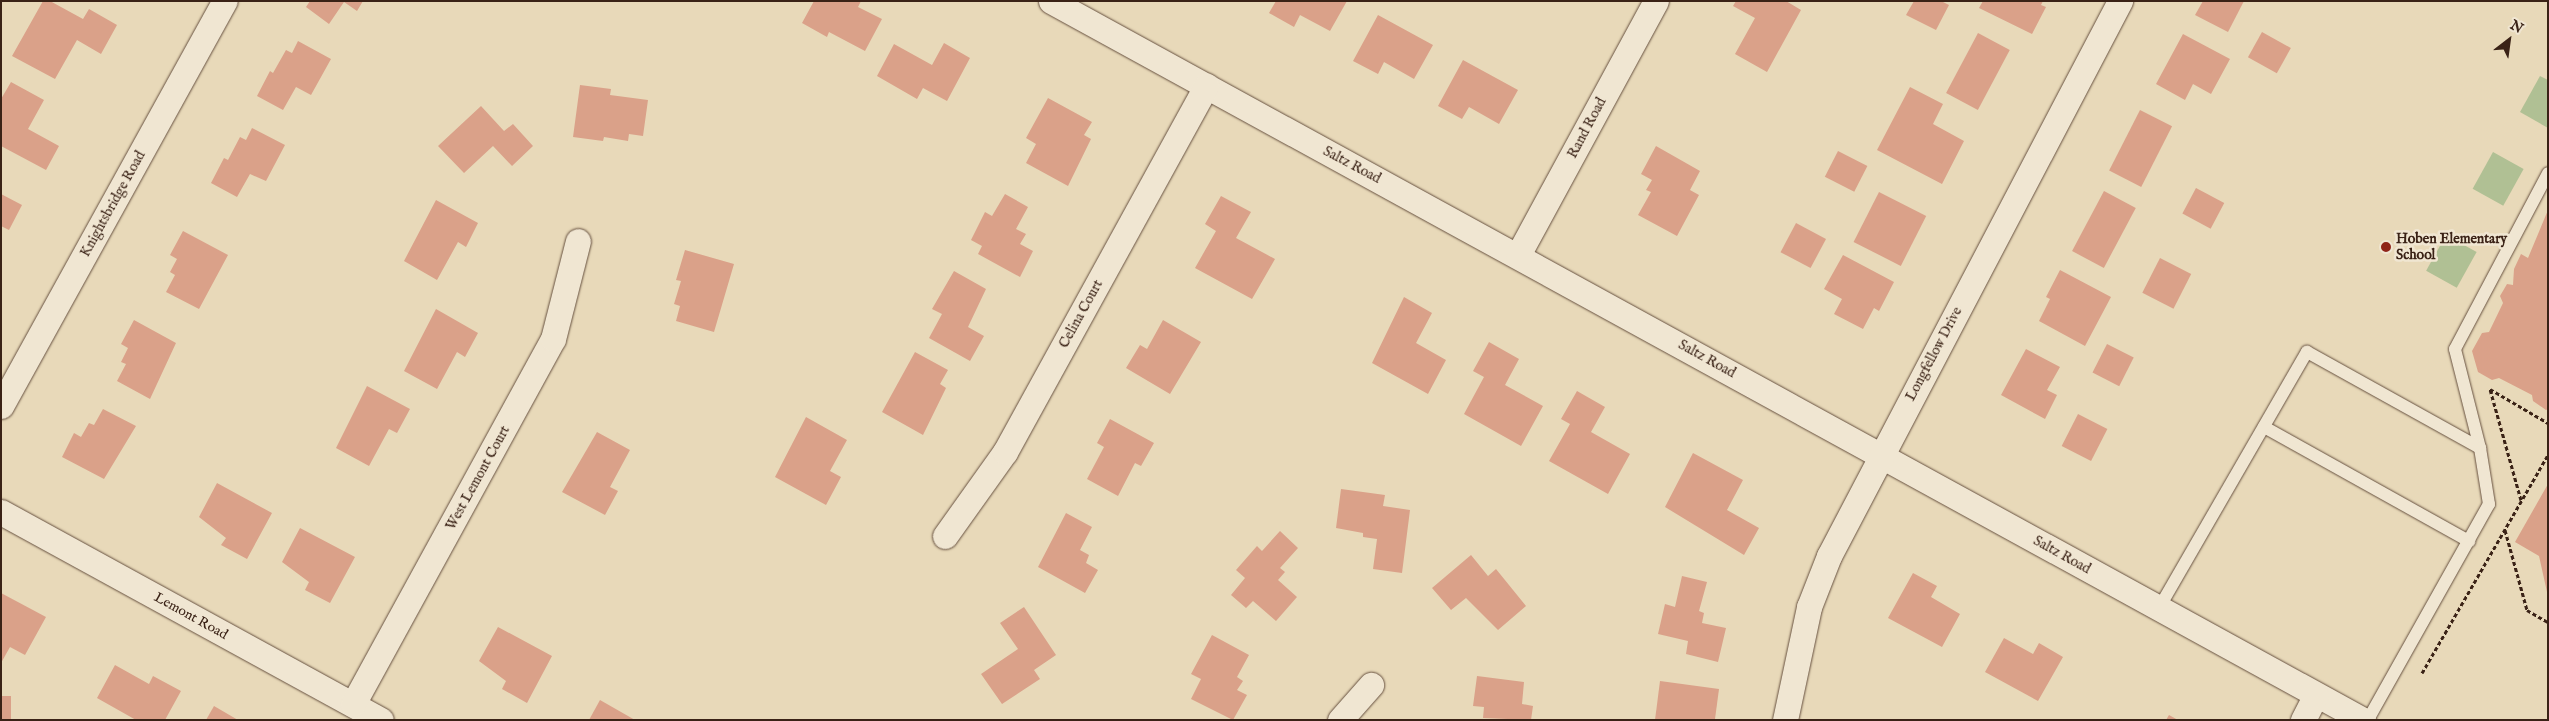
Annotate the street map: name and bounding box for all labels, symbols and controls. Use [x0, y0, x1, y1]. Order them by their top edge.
north arrow [2484, 15, 2534, 65]
text: N [2507, 16, 2526, 38]
street label: Rand Road [1564, 95, 1610, 161]
street label: Saltz Road [1320, 143, 1384, 187]
street label: Knightsbridge Road [77, 148, 149, 260]
place label: Hoben Elementary School [2396, 231, 2507, 264]
marker: Hoben Elementary School [2380, 241, 2392, 253]
street label: Celina Court [1055, 277, 1107, 351]
street label: Longfellow Drive [1902, 304, 1966, 404]
street label: Saltz Road [1675, 336, 1739, 382]
street label: West Lemont Court [442, 423, 514, 533]
street label: Saltz Road [2030, 532, 2094, 578]
street label: Lemont Road [151, 589, 231, 643]

